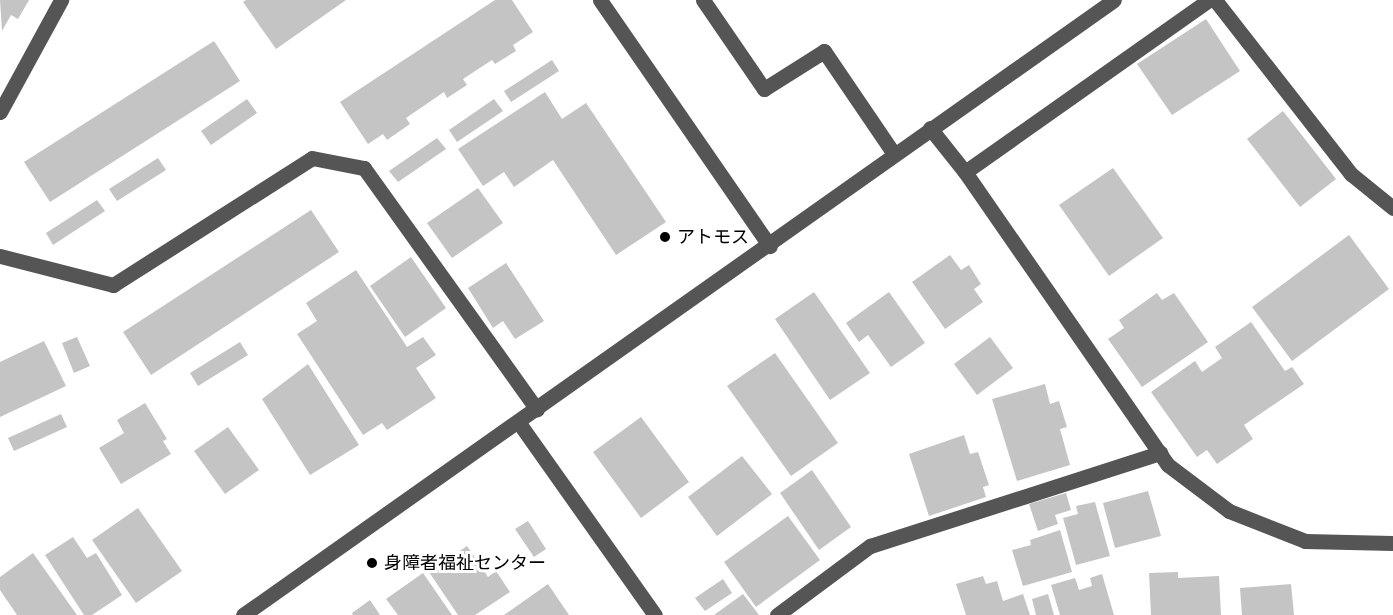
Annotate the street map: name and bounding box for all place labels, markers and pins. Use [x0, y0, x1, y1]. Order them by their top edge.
place label: アトモス [677, 226, 749, 248]
marker: アトモス [658, 230, 672, 244]
place label: 身障者福祉センター [384, 552, 546, 574]
marker: 身障者福祉センター [365, 556, 379, 570]

